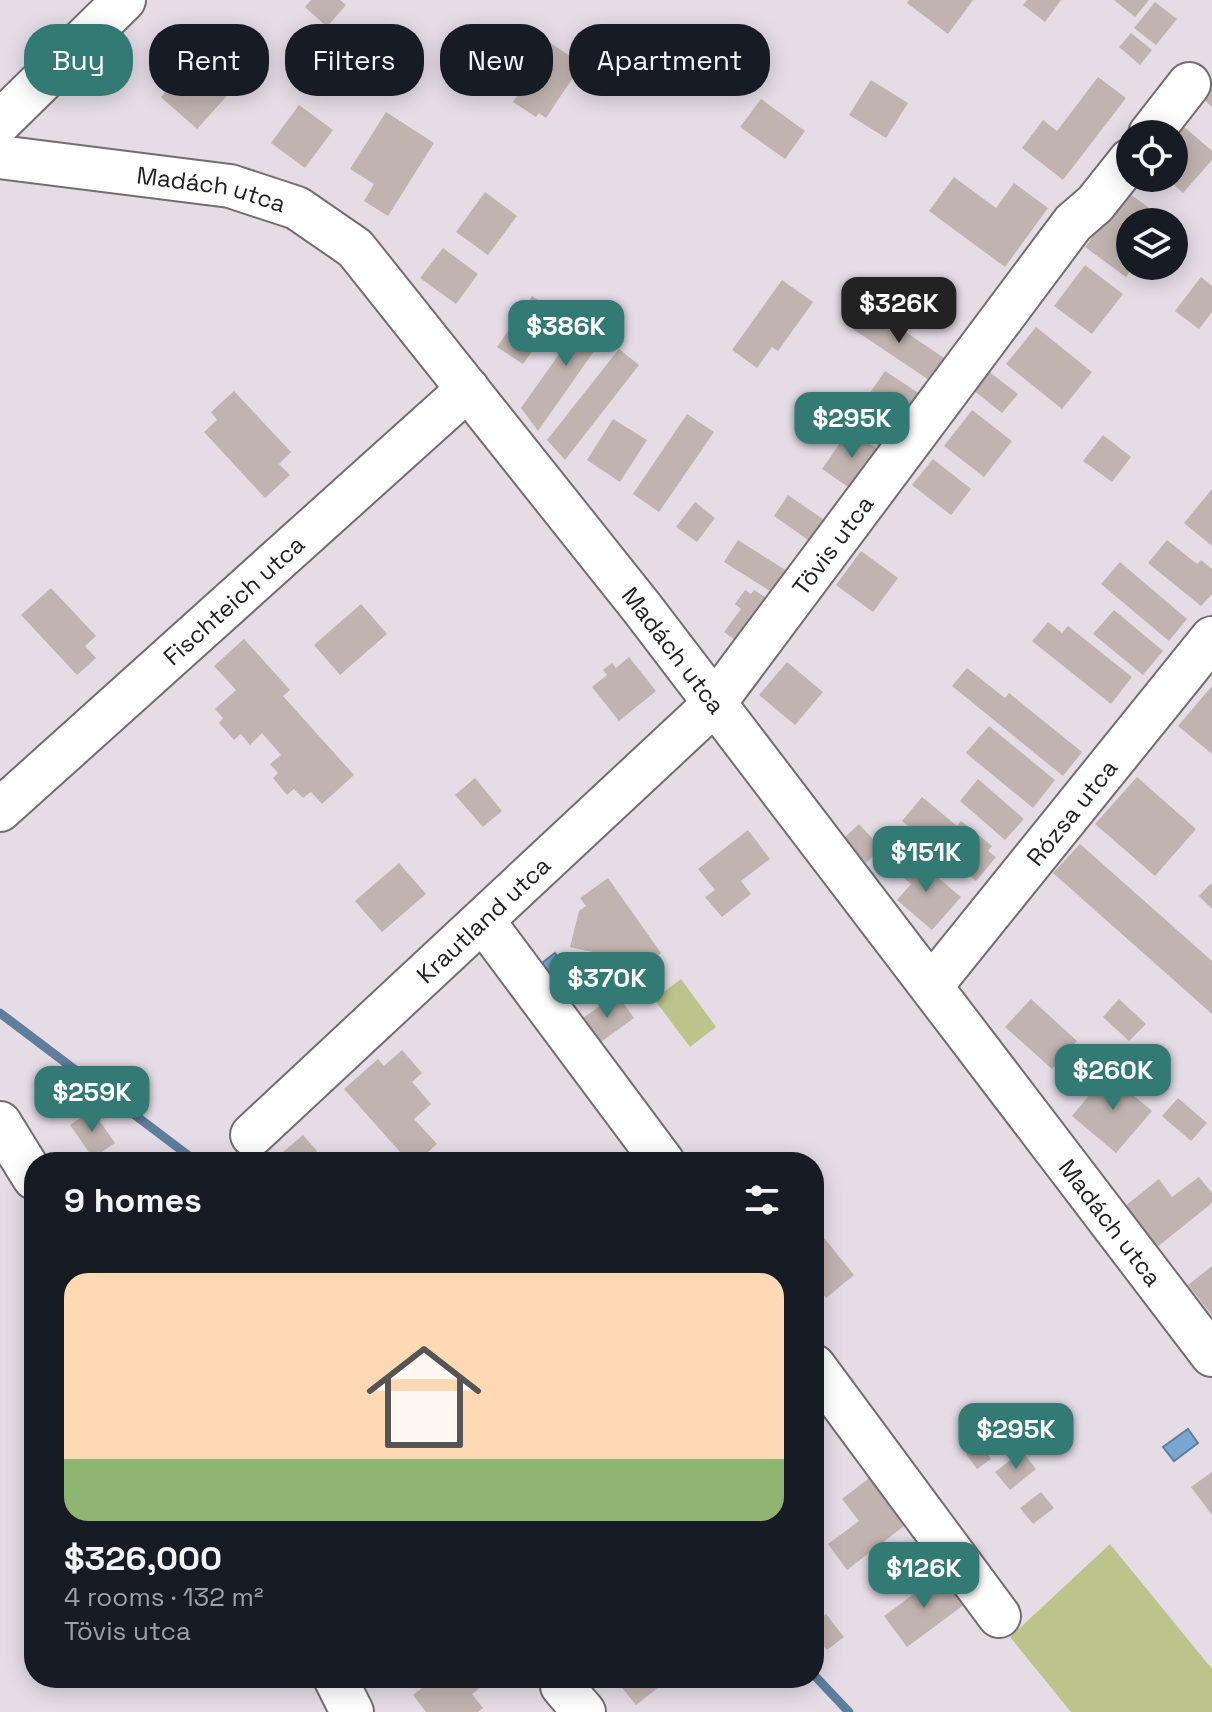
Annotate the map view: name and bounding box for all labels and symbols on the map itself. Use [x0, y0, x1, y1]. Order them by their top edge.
street label: Madách utca [135, 159, 290, 219]
pin: $326K [843, 277, 955, 345]
pin: $386K [510, 300, 622, 368]
pin: $295K [796, 392, 908, 460]
street label: Tövis utca [785, 489, 880, 601]
street label: Fischteich utca [156, 528, 311, 672]
street label: Madách utca [615, 580, 733, 720]
street label: Rózsa utca [1019, 753, 1124, 872]
pin: $151K [870, 826, 982, 894]
street label: Krautland utca [410, 849, 557, 989]
pin: $370K [551, 952, 663, 1020]
pin: $260K [1057, 1044, 1169, 1112]
pin: $259K [36, 1066, 148, 1134]
street label: Madách utca [1052, 1153, 1169, 1292]
pin: $295K [960, 1403, 1072, 1471]
pin: $126K [868, 1542, 980, 1610]

